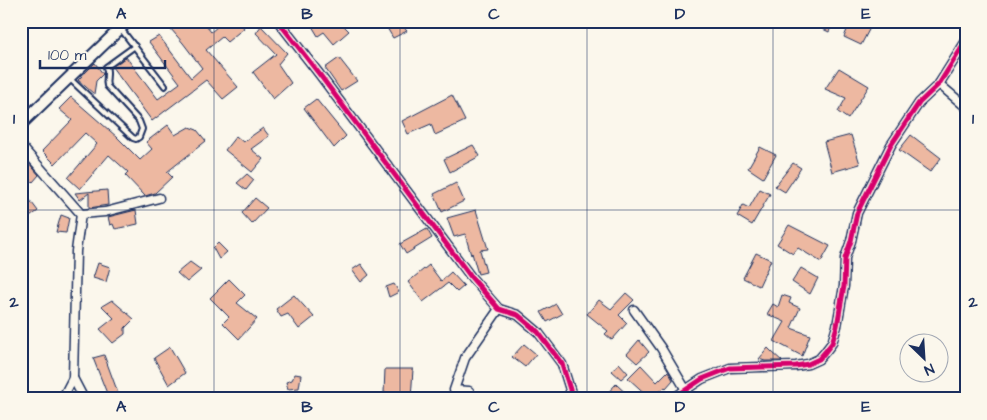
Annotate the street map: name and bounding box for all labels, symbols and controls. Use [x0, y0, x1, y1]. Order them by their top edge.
text: A [116, 3, 127, 25]
text: B [301, 3, 313, 25]
text: C [488, 3, 500, 25]
text: D [675, 3, 686, 25]
text: E [861, 3, 871, 25]
scale bar [40, 38, 165, 70]
text: 100 m [48, 45, 87, 66]
text: 1 [13, 108, 16, 130]
text: 1 [972, 108, 975, 130]
text: 2 [8, 291, 19, 313]
text: 2 [967, 291, 978, 313]
north arrow [900, 332, 950, 382]
text: N [921, 358, 937, 380]
text: A [116, 396, 127, 418]
text: B [301, 396, 313, 418]
text: C [488, 396, 500, 418]
text: D [675, 396, 686, 418]
text: E [861, 396, 871, 418]

